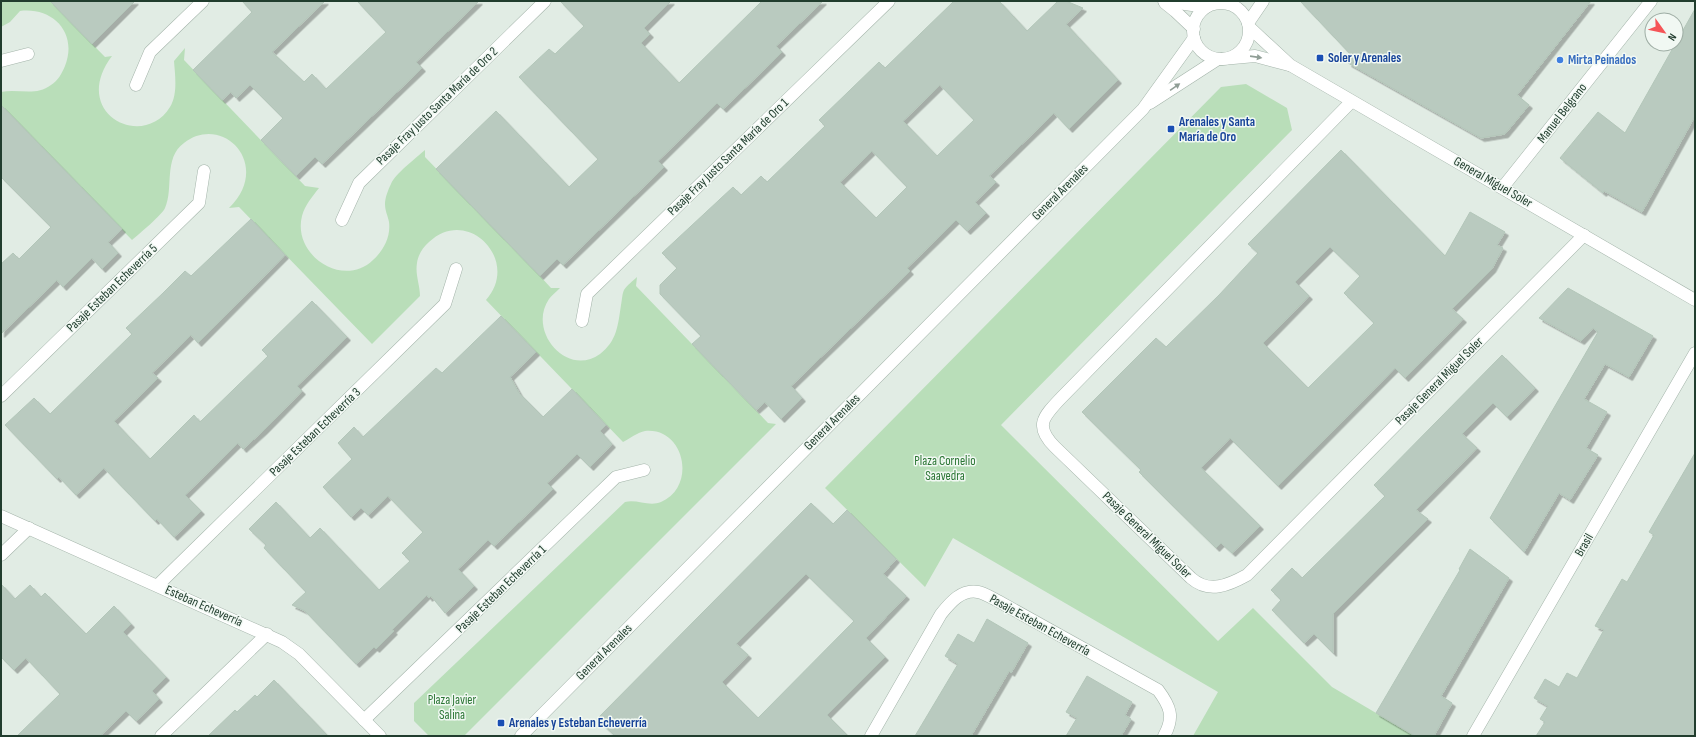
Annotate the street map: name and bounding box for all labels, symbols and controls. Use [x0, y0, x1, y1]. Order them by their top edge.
north arrow [1644, 12, 1684, 52]
text: N [1665, 31, 1679, 43]
street label: Pasaje Fray Justo Santa María de Oro 2 [373, 44, 501, 168]
place label: Soler y Arenales [1328, 50, 1401, 66]
place label: Mirta Peinados [1568, 52, 1636, 68]
marker: Soler y Arenales [1315, 53, 1325, 63]
one-way arrow [1250, 54, 1263, 60]
marker: Mirta Peinados [1555, 55, 1565, 65]
street label: Manuel Belgrano [1534, 80, 1590, 146]
one-way arrow [1170, 83, 1180, 91]
street label: Pasaje Fray Justo Santa María de Oro 1 [664, 95, 792, 219]
place label: Arenales y Santa María de Oro [1178, 114, 1255, 145]
marker: Arenales y Santa María de Oro [1166, 124, 1176, 134]
street label: General Miguel Soler [1451, 153, 1535, 211]
street label: General Arenales [1029, 160, 1092, 223]
street label: Pasaje Esteban Echeverría 5 [63, 241, 161, 335]
street label: Pasaje General Miguel Soler [1392, 333, 1487, 428]
street label: Pasaje Esteban Echeverría 3 [266, 384, 364, 480]
street label: General Arenales [801, 390, 864, 453]
park label: Plaza Cornelio Saavedra [914, 453, 976, 484]
street label: Pasaje General Miguel Soler [1099, 488, 1195, 582]
street label: Brasil [1571, 531, 1597, 559]
street label: Pasaje Esteban Echeverría 1 [452, 541, 550, 636]
street label: Esteban Echeverría [163, 582, 245, 630]
street label: Pasaje Esteban Echeverría [987, 591, 1093, 659]
street label: General Arenales [573, 620, 636, 683]
park label: Plaza Javier Salina [428, 692, 477, 723]
place label: Arenales y Esteban Echeverría [508, 715, 647, 731]
marker: Arenales y Esteban Echeverría [496, 718, 506, 728]

